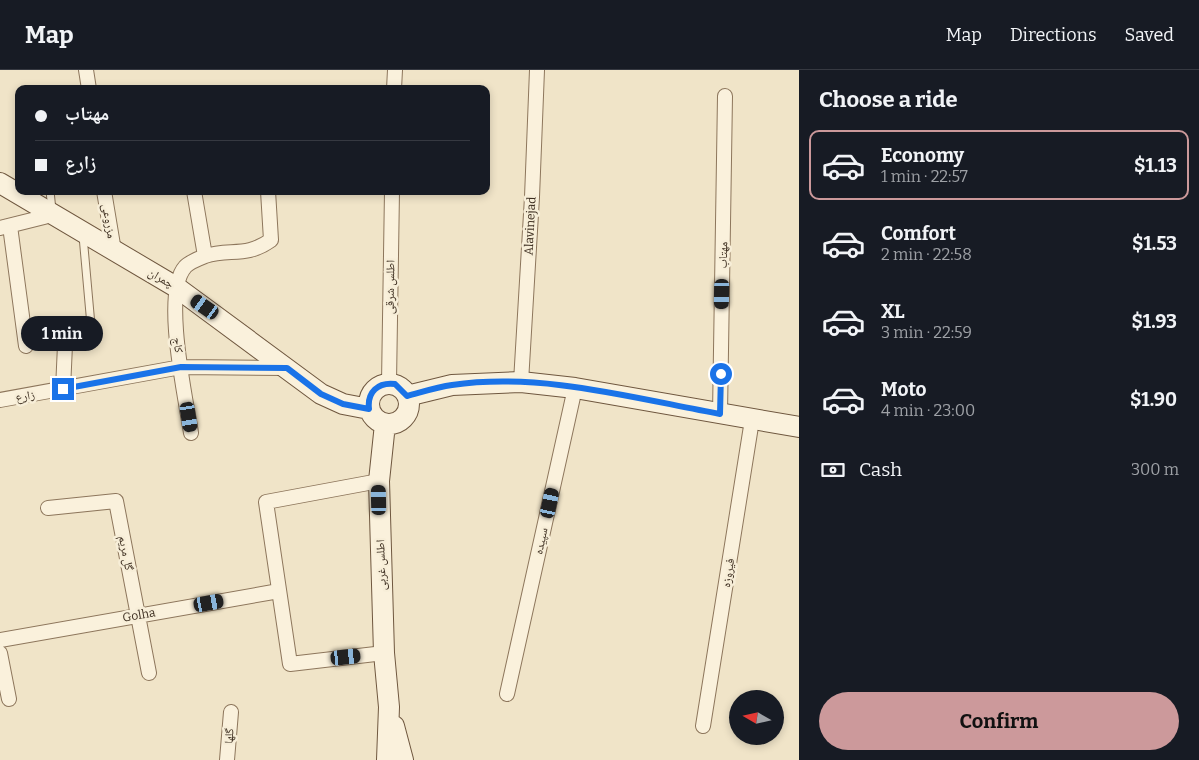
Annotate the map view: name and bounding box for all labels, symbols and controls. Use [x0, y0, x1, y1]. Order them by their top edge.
text: Map [25, 21, 74, 49]
text: Map [946, 24, 982, 46]
text: Directions [1010, 24, 1097, 46]
text: Saved [1125, 24, 1174, 46]
text: Choose a ride [819, 86, 958, 113]
text: مهتاب [65, 102, 109, 125]
icon: car [821, 143, 866, 188]
text: Economy [881, 144, 964, 167]
text: زارع [65, 151, 96, 174]
text: $1.13 [1134, 154, 1177, 177]
text: 1 min · 22:57 [881, 167, 968, 186]
street label: Alavinejad [521, 196, 539, 256]
street label: مزروعی [99, 203, 119, 239]
icon: car [821, 221, 866, 266]
text: Comfort [881, 222, 956, 245]
text: $1.53 [1132, 232, 1177, 255]
street label: مهتاب [716, 242, 731, 268]
text: 2 min · 22:58 [881, 245, 972, 264]
street label: اطلس شرقی [383, 260, 397, 314]
street label: چمران [146, 265, 177, 291]
car [714, 279, 729, 309]
car [188, 292, 221, 322]
icon: car [821, 299, 866, 344]
text: XL [881, 300, 905, 323]
text: $1.93 [1131, 310, 1177, 333]
callout: 1 min [22, 316, 104, 352]
text: 3 min · 22:59 [881, 323, 972, 342]
text: 1 min [42, 324, 82, 343]
street label: کاج [170, 336, 186, 354]
route start [710, 363, 732, 385]
icon: car [821, 377, 866, 422]
route end [52, 378, 74, 400]
text: Moto [881, 378, 927, 401]
street label: زارع [14, 387, 36, 406]
text: $1.90 [1130, 388, 1177, 411]
car [179, 401, 198, 433]
text: 4 min · 23:00 [881, 401, 975, 420]
icon: cash [819, 456, 847, 484]
text: Cash [859, 458, 902, 481]
text: 300 m [1131, 460, 1179, 479]
car [371, 485, 386, 515]
car [539, 487, 560, 519]
street label: سپیده [531, 526, 551, 556]
street label: گل مریم [115, 534, 136, 572]
street label: اطلس غربی [373, 539, 389, 591]
street label: فیروزه [719, 557, 737, 589]
car [192, 593, 225, 613]
street label: Golha [121, 605, 157, 625]
car [330, 648, 361, 666]
north arrow [729, 690, 784, 745]
map controls [729, 690, 784, 745]
button: Confirm [819, 692, 1179, 750]
street label: گلها [221, 728, 237, 744]

